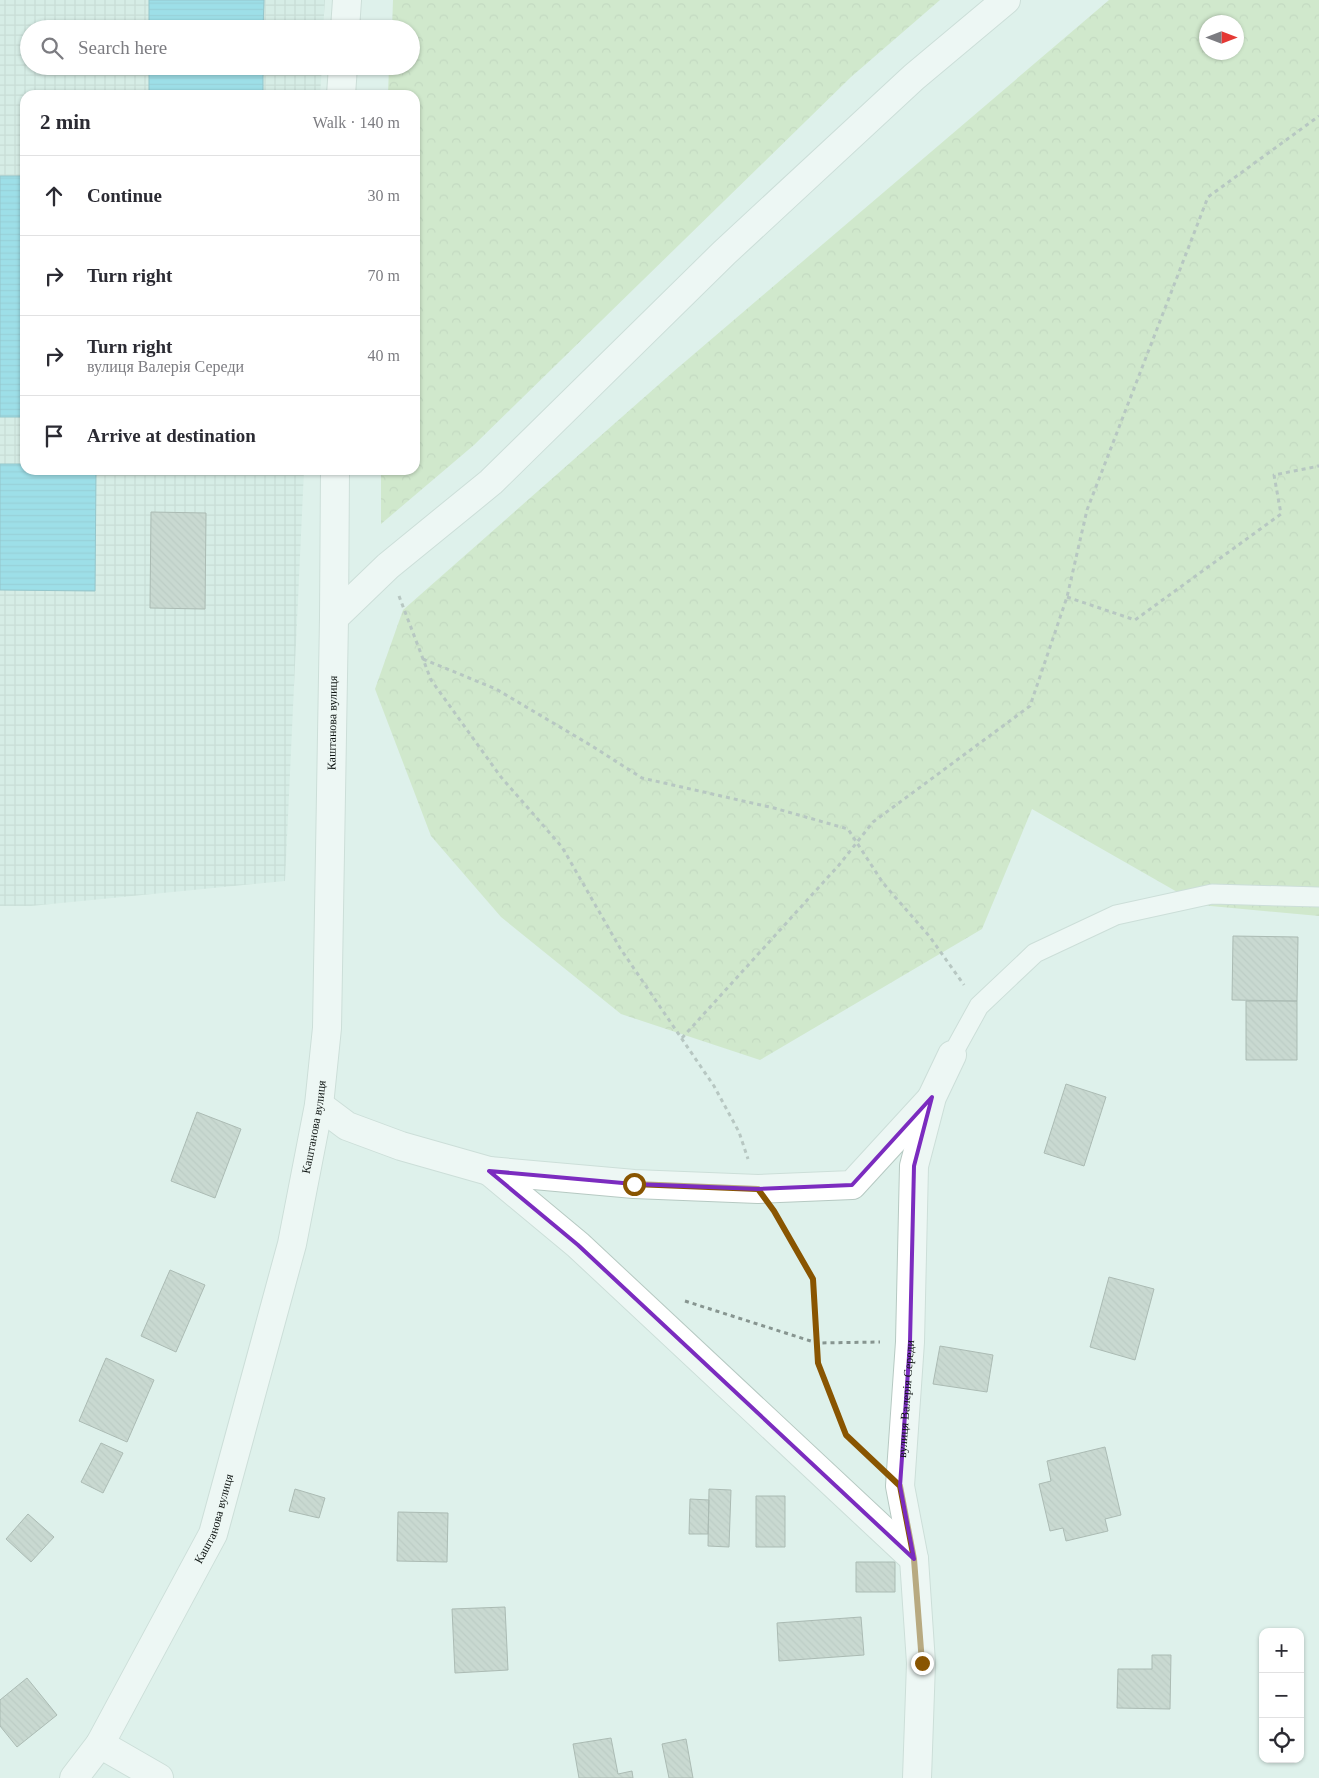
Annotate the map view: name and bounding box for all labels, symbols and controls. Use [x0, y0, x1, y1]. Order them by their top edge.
north arrow [1199, 15, 1244, 60]
search box [20, 20, 420, 75]
icon: search [38, 34, 66, 62]
text: Search here [78, 37, 167, 58]
text: 2 min [40, 110, 91, 134]
text: Walk · 140 m [313, 114, 400, 131]
icon: ahead [40, 182, 68, 210]
text: Continue [87, 185, 162, 206]
text: 30 m [368, 187, 400, 204]
icon: right [40, 262, 68, 290]
text: Turn right [87, 265, 172, 286]
text: 70 m [368, 267, 400, 284]
text: Turn right [87, 336, 172, 357]
icon: right [40, 342, 68, 370]
text: 40 m [368, 347, 400, 364]
text: вулиця Валерія Середи [87, 358, 244, 375]
icon: arrive [40, 422, 68, 450]
text: Arrive at destination [87, 425, 256, 446]
street label: Каштанова вулиця [324, 675, 340, 770]
street label: Каштанова вулиця [299, 1079, 329, 1175]
route start [623, 1173, 646, 1196]
street label: вулиця Валерія Середи [895, 1339, 917, 1458]
street label: Каштанова вулиця [191, 1472, 236, 1566]
map controls [1259, 1628, 1304, 1763]
button: + [1259, 1628, 1304, 1673]
route end [911, 1652, 934, 1675]
button: − [1259, 1673, 1304, 1718]
button: locate [1259, 1718, 1304, 1763]

